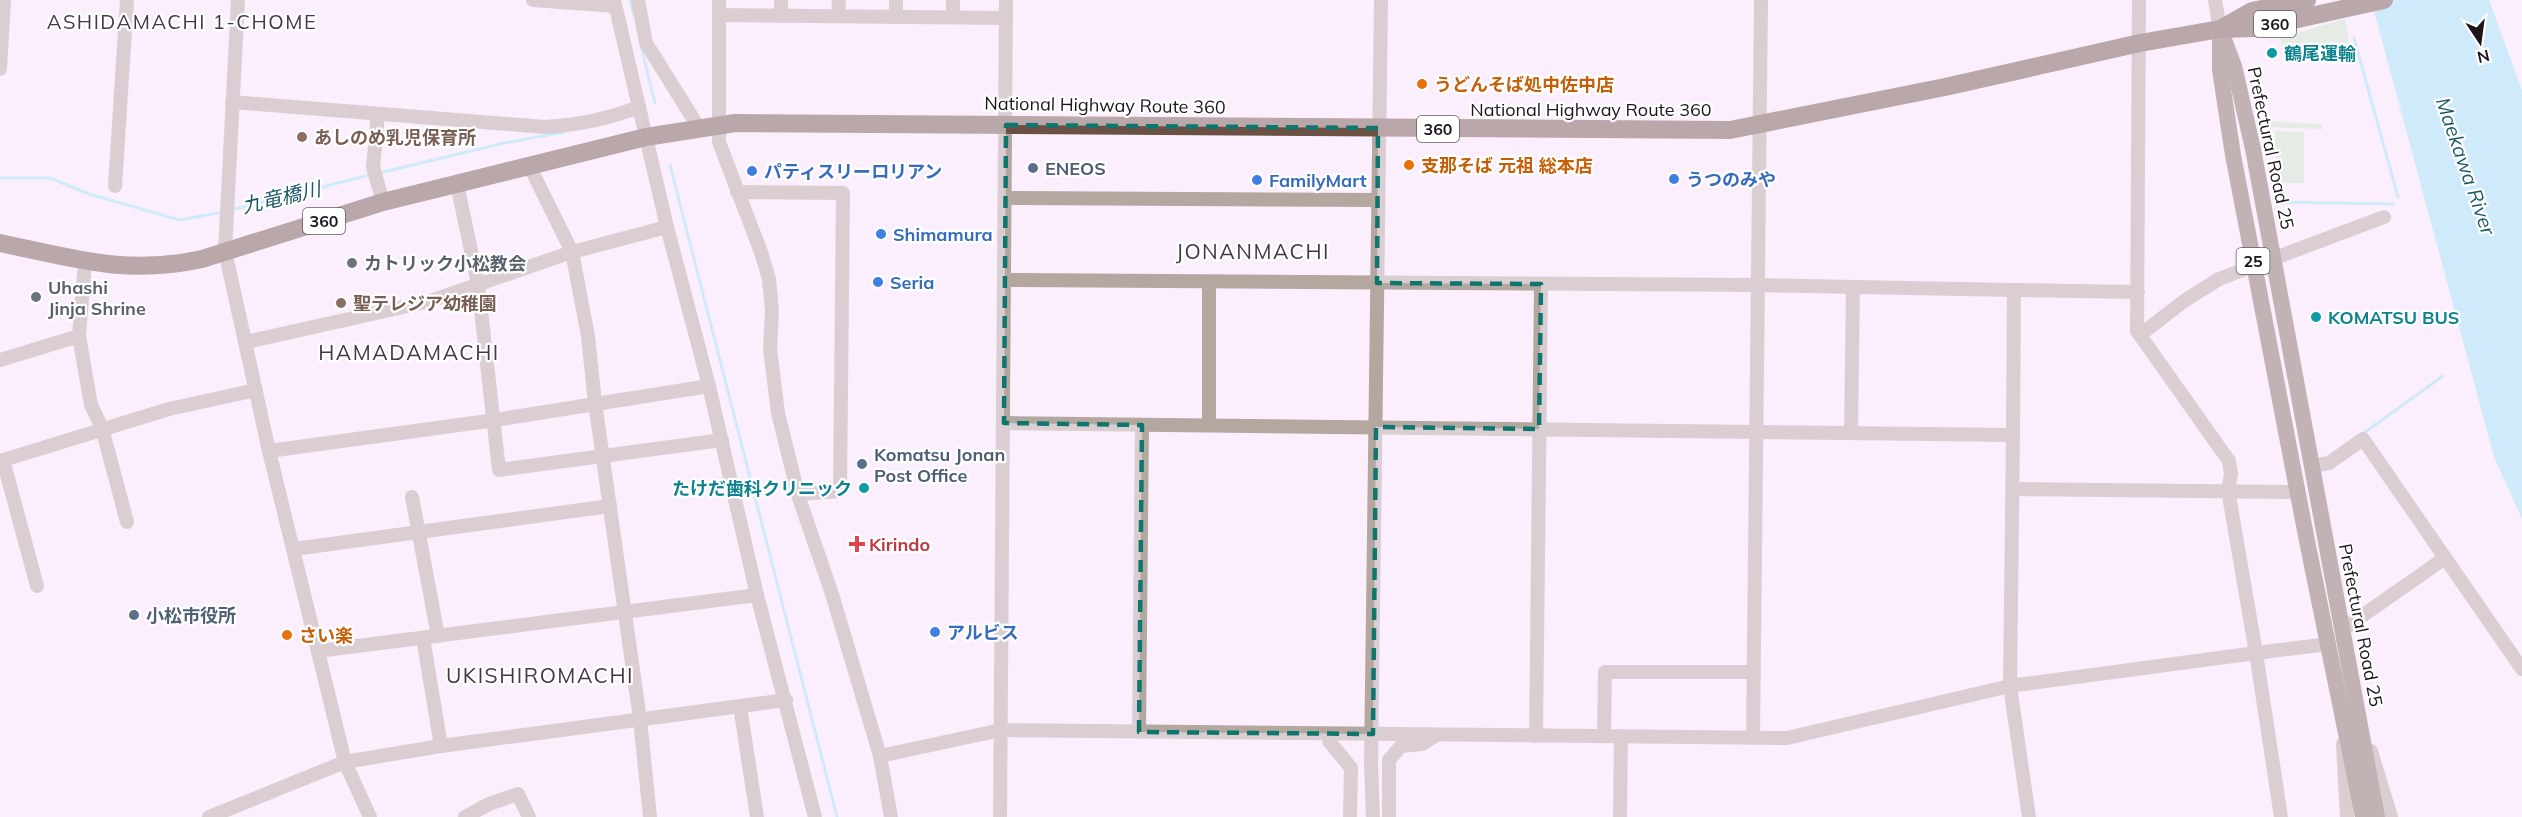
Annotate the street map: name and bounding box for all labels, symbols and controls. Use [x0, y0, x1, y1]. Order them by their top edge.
district label: ASHIDAMACHI 1-CHOME [47, 9, 317, 34]
road number: 360 [2254, 11, 2296, 37]
north arrow [2450, 12, 2510, 72]
place label: 鶴尾運輸 [2284, 42, 2356, 65]
marker: 鶴尾運輸 [2265, 46, 2279, 60]
text: N [2475, 46, 2492, 68]
street label: Prefectural Road 25 [2243, 65, 2300, 232]
place label: うどんそば処中佐中店 [1434, 73, 1614, 96]
marker: うどんそば処中佐中店 [1415, 77, 1429, 91]
street label: National Highway Route 360 [984, 91, 1226, 119]
water label: Maekawa River [2431, 94, 2501, 239]
street label: National Highway Route 360 [1470, 98, 1712, 121]
road number: 360 [1417, 116, 1459, 142]
place label: あしのめ乳児保育所 [314, 126, 476, 149]
marker: あしのめ乳児保育所 [295, 130, 309, 144]
place label: 支那そば 元祖 総本店 [1421, 154, 1593, 177]
place label: ENEOS [1045, 157, 1106, 180]
marker: 支那そば 元祖 総本店 [1402, 158, 1416, 172]
place label: パティスリーロリアン [764, 160, 942, 183]
marker: ENEOS [1026, 161, 1040, 175]
marker: パティスリーロリアン [745, 164, 759, 178]
place label: うつのみや [1686, 168, 1776, 191]
place label: FamilyMart [1269, 169, 1367, 192]
marker: うつのみや [1667, 172, 1681, 186]
marker: FamilyMart [1250, 173, 1264, 187]
water label: 九竜橋川 [239, 175, 325, 218]
road number: 360 [303, 208, 345, 234]
place label: Shimamura [893, 223, 993, 246]
marker: Shimamura [874, 227, 888, 241]
district label: JONANMACHI [1176, 238, 1330, 264]
road number: 25 [2236, 248, 2270, 274]
place label: カトリック小松教会 [364, 252, 526, 275]
marker: カトリック小松教会 [345, 256, 359, 270]
place label: Seria [890, 271, 934, 294]
marker: Seria [871, 275, 885, 289]
place label: Uhashi Jinja Shrine [48, 276, 146, 320]
marker: Uhashi Jinja Shrine [29, 290, 43, 304]
place label: 聖テレジア幼稚園 [353, 292, 497, 315]
marker: 聖テレジア幼稚園 [334, 296, 348, 310]
place label: KOMATSU BUS [2328, 306, 2459, 329]
marker: KOMATSU BUS [2309, 310, 2323, 324]
district label: HAMADAMACHI [318, 339, 500, 365]
place label: Komatsu Jonan Post Office [874, 443, 1005, 487]
marker: Komatsu Jonan Post Office [855, 457, 869, 471]
place label: たけだ歯科クリニック [672, 477, 852, 500]
marker: たけだ歯科クリニック [857, 481, 871, 495]
place label: Kirindo [869, 533, 930, 556]
marker: Kirindo [850, 537, 864, 551]
street label: Prefectural Road 25 [2334, 542, 2388, 709]
place label: 小松市役所 [146, 604, 236, 627]
marker: 小松市役所 [127, 608, 141, 622]
place label: アルビス [947, 621, 1019, 644]
place label: さい楽 [299, 624, 353, 647]
marker: アルビス [928, 625, 942, 639]
marker: さい楽 [280, 628, 294, 642]
district label: UKISHIROMACHI [446, 662, 634, 688]

